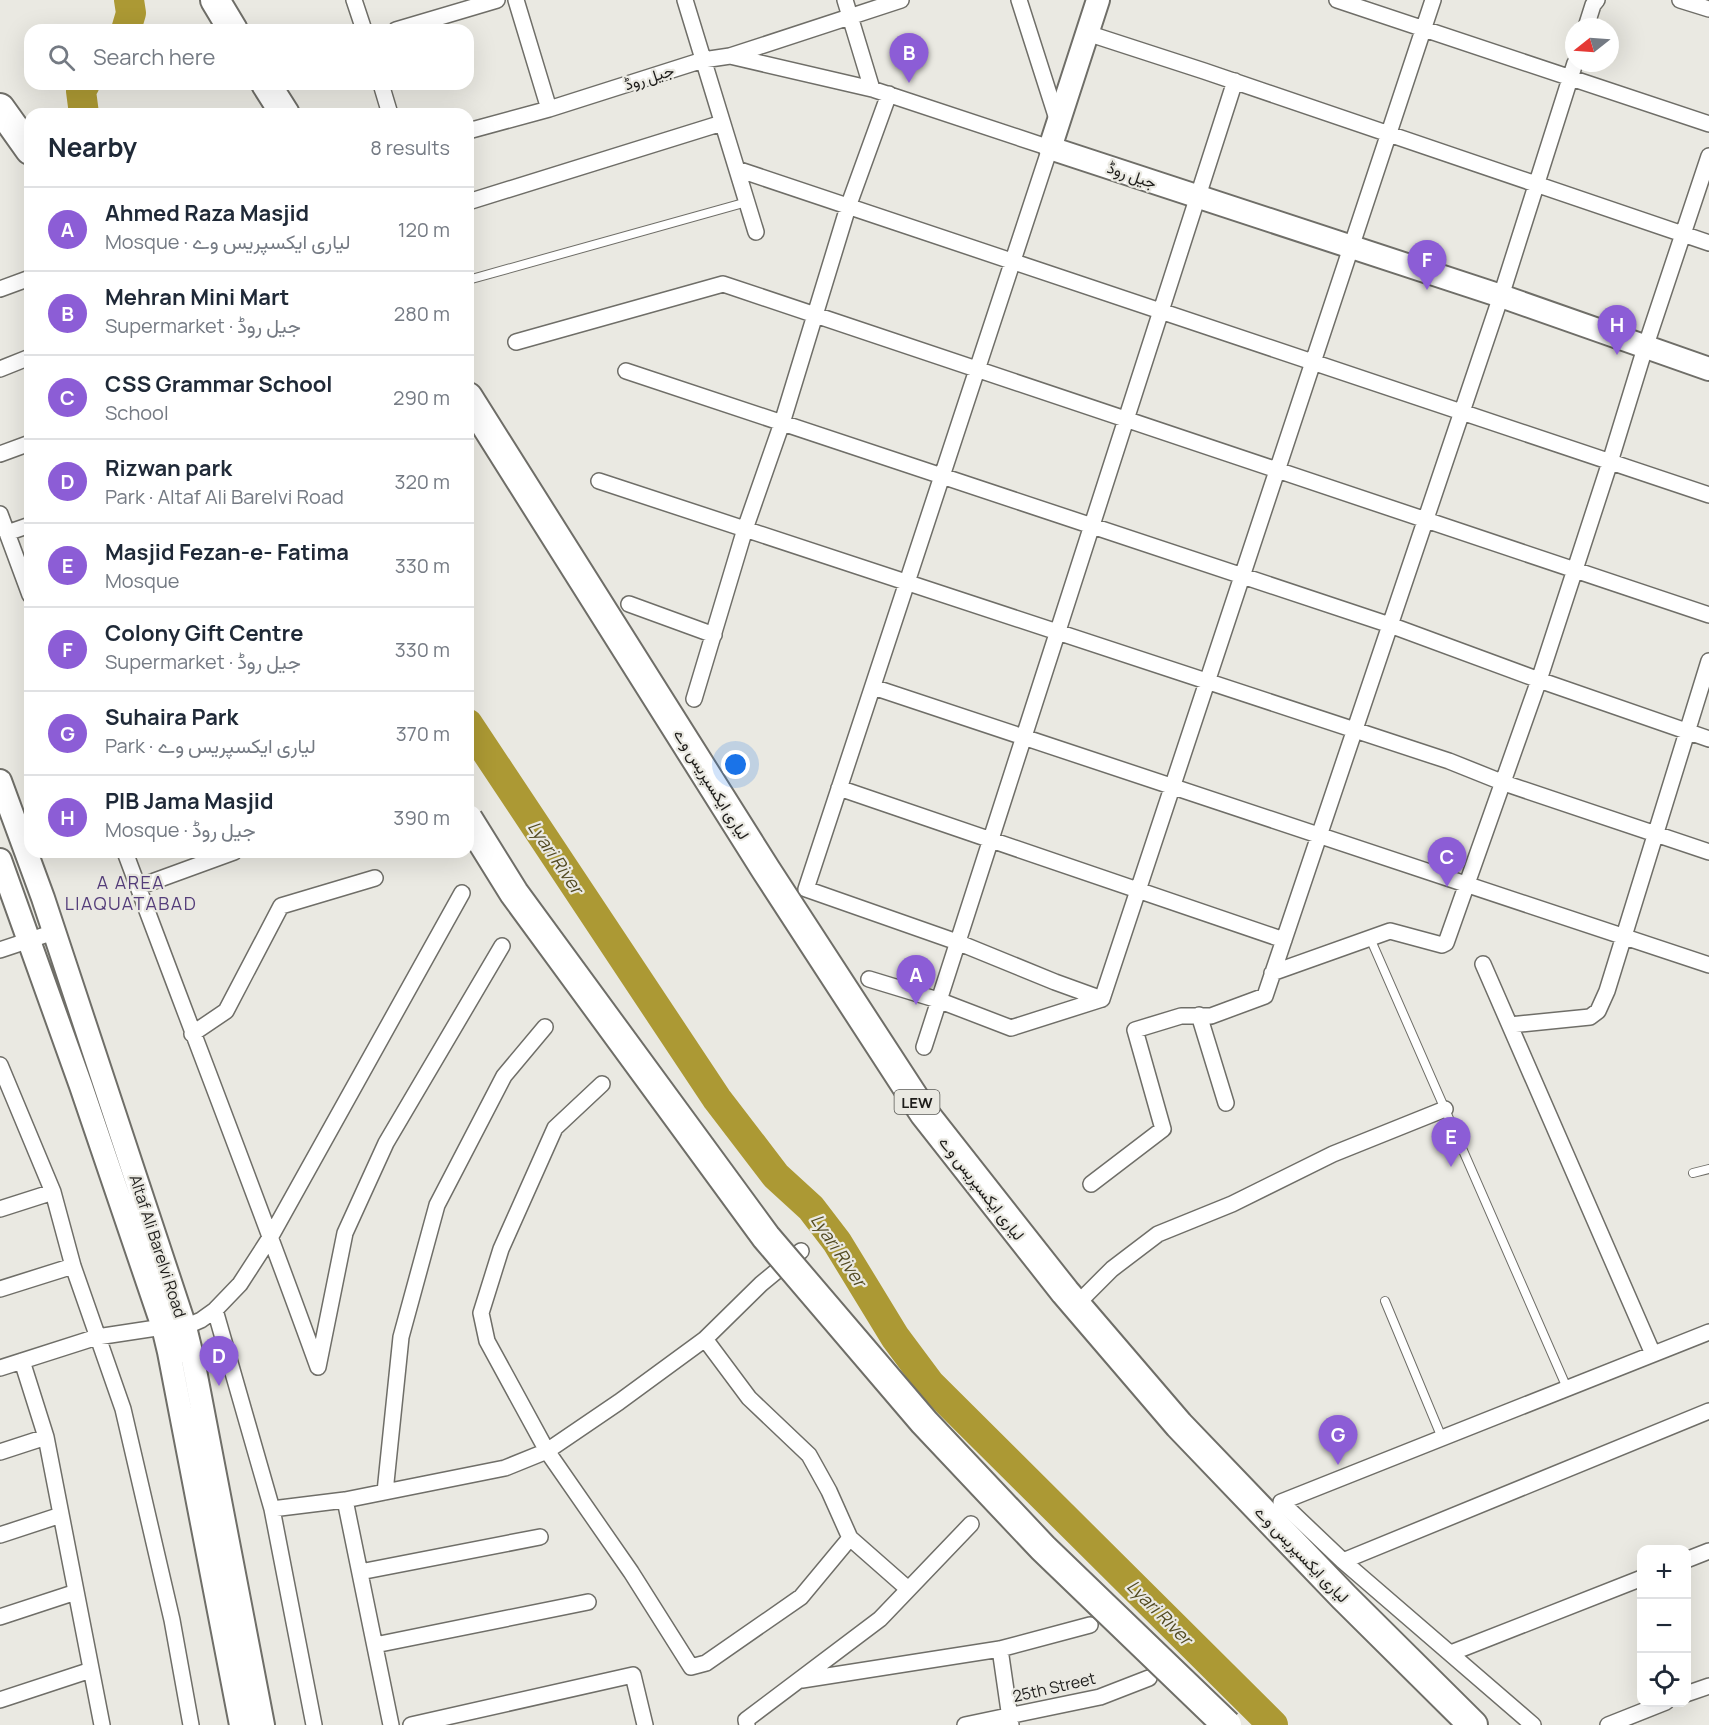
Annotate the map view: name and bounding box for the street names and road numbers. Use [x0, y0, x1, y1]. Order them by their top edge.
street label: جیل روڈ [621, 59, 677, 95]
street label: جیل روڈ [1104, 156, 1160, 194]
street label: لیاری ایکسپریس وے [668, 724, 755, 844]
road number: LEW [894, 1090, 940, 1114]
street label: لیاری ایکسپریس وے [934, 1131, 1030, 1245]
street label: Altaf Ali Barelvi Road [124, 1172, 192, 1320]
street label: لیاری ایکسپریس وے [1249, 1501, 1354, 1608]
street label: 25th Street [1010, 1667, 1098, 1707]

